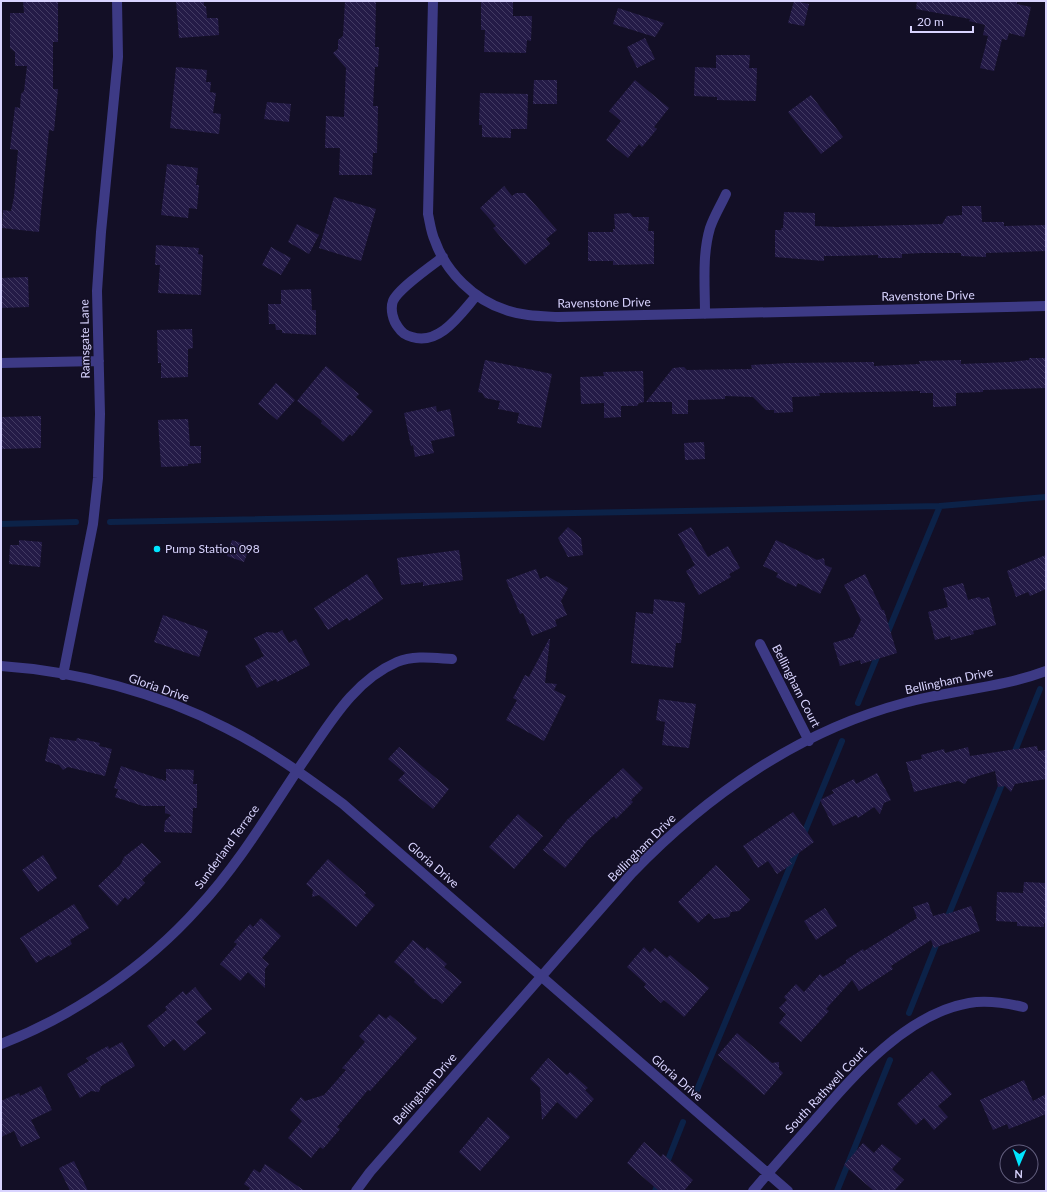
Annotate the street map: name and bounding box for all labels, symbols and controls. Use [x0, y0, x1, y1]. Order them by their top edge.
scale bar [911, 8, 973, 34]
text: 20 m [917, 14, 944, 29]
street label: Ravenstone Drive [881, 287, 975, 304]
street label: Ravenstone Drive [557, 294, 651, 311]
street label: Ramsgate Lane [76, 299, 93, 379]
place label: Pump Station 098 [165, 541, 260, 556]
marker: Pump Station 098 [152, 544, 162, 554]
street label: Bellingham Court [769, 642, 824, 730]
street label: Bellingham Drive [903, 664, 994, 697]
street label: Gloria Drive [127, 670, 192, 705]
street label: Sunderland Terrace [191, 802, 262, 892]
street label: Bellingham Drive [605, 811, 679, 885]
street label: Gloria Drive [405, 838, 462, 891]
street label: South Rathwell Court [782, 1043, 870, 1136]
street label: Bellingham Drive [390, 1050, 460, 1127]
street label: Gloria Drive [649, 1051, 706, 1104]
north arrow [999, 1144, 1039, 1184]
text: N [1014, 1168, 1023, 1181]

